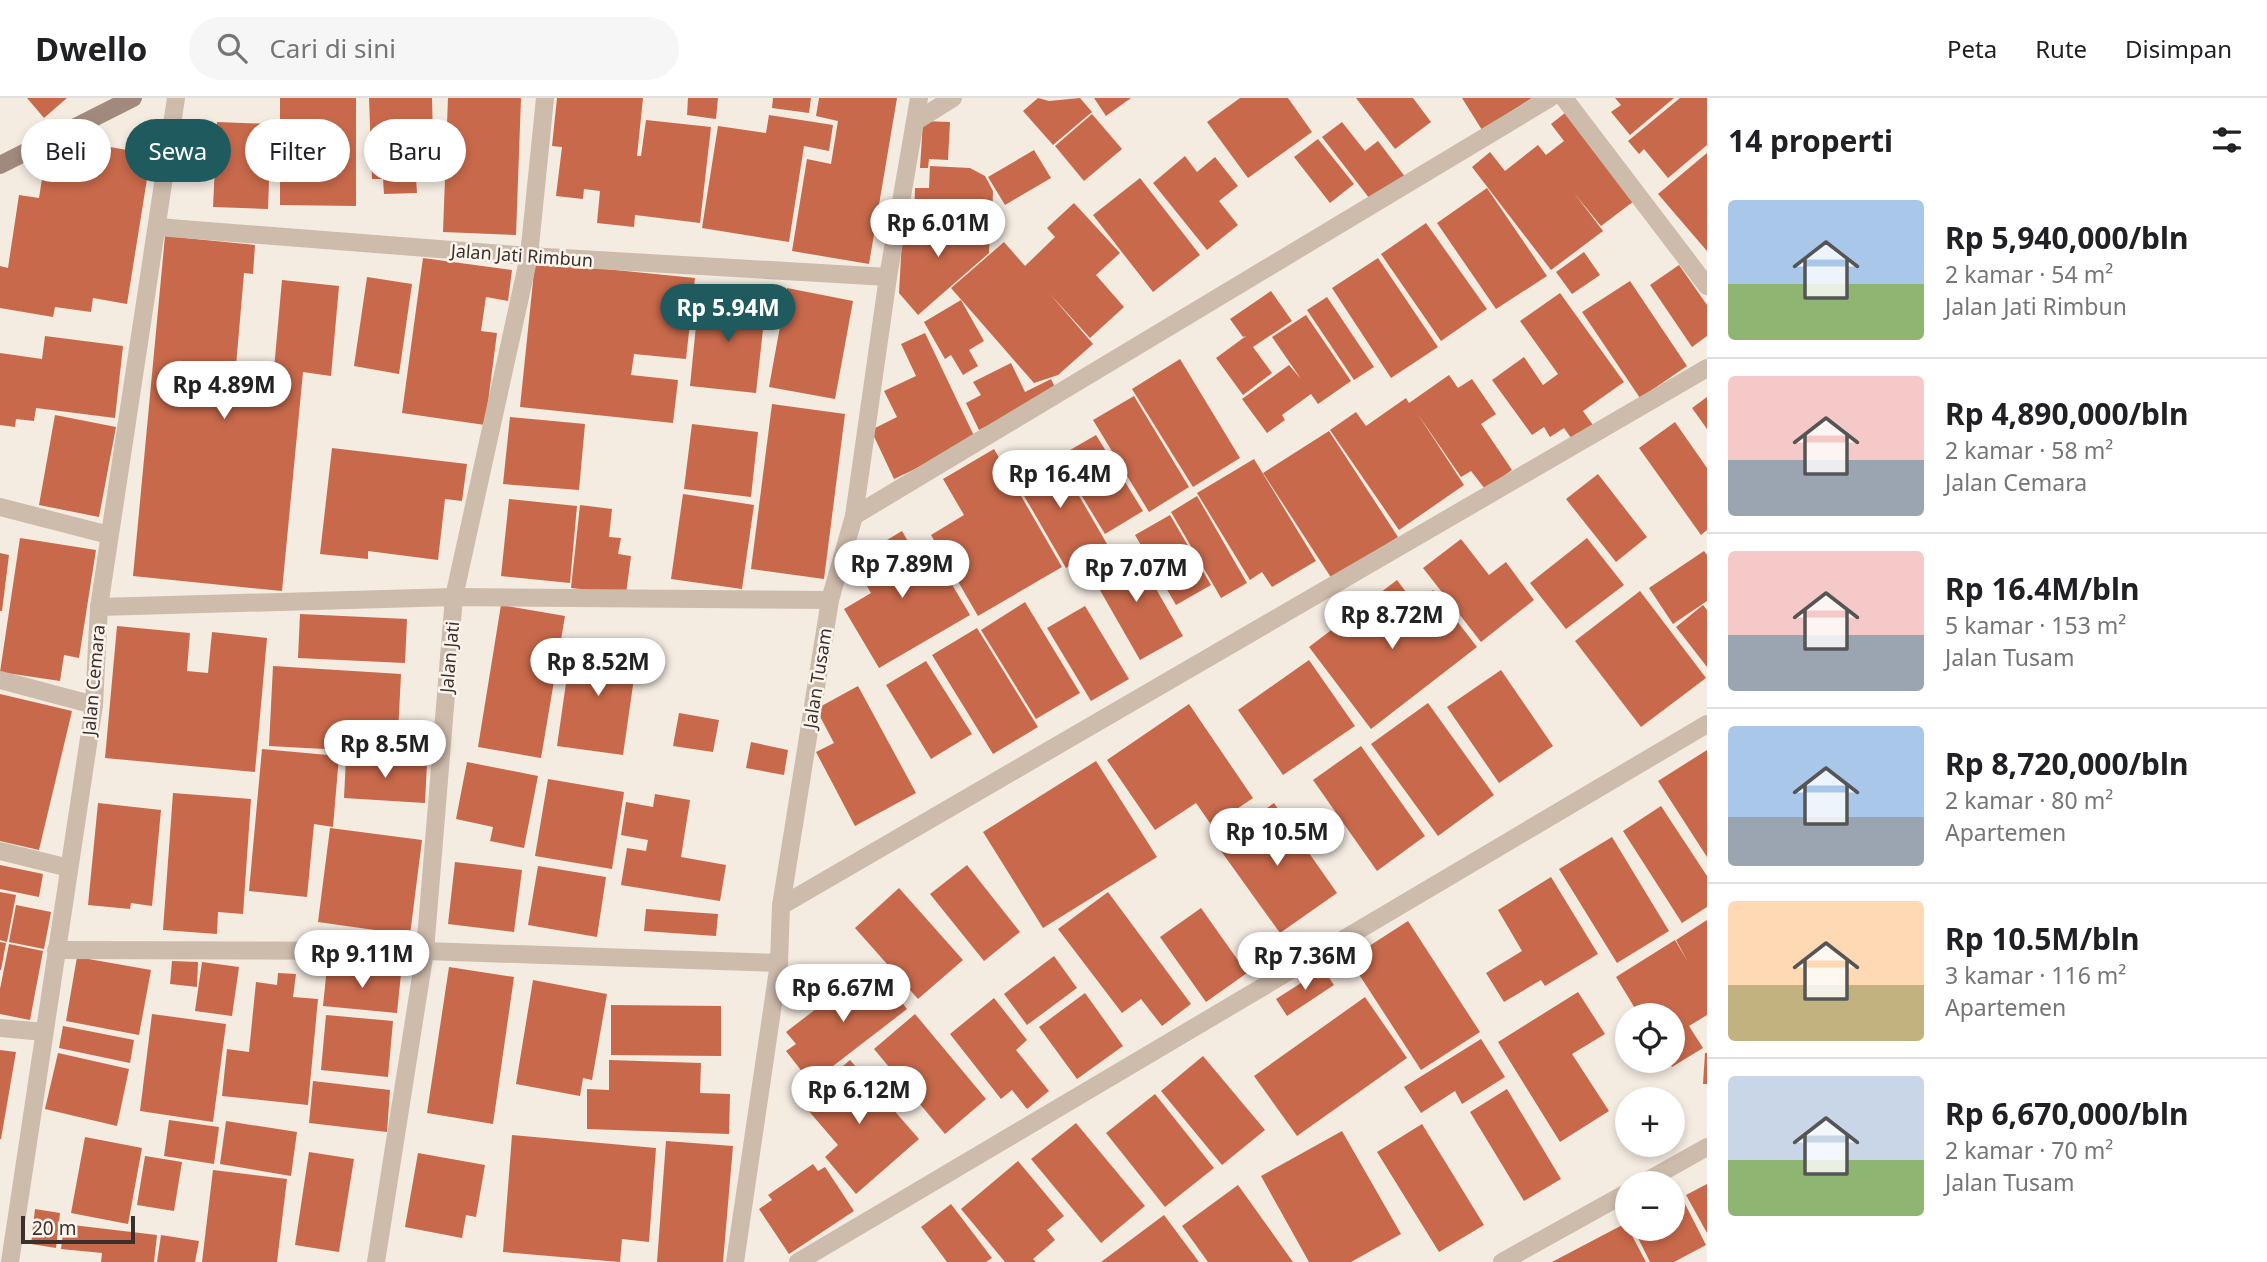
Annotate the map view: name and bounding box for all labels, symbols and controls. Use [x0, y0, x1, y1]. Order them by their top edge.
search box [189, 17, 679, 80]
text: Dwello [35, 26, 147, 71]
icon: search [213, 29, 251, 67]
text: Cari di sini [269, 30, 396, 66]
text: Peta [1947, 32, 1997, 65]
text: Rute [2035, 32, 2087, 65]
text: Disimpan [2125, 32, 2232, 65]
chip: Beli [21, 119, 111, 182]
chip: Sewa [125, 119, 231, 182]
chip: Filter [245, 119, 350, 182]
chip: Baru [364, 119, 466, 182]
text: 14 properti [1728, 120, 1893, 161]
icon: filters [2208, 121, 2246, 159]
pin: Rp 6.01M [866, 200, 1010, 259]
text: Rp 6.01M [886, 206, 990, 238]
text: Rp 5,940,000/bln [1945, 217, 2189, 258]
icon: home [1784, 228, 1868, 312]
street label: Jalan Jati Rimbun [448, 238, 594, 272]
text: 2 kamar · 54 m² [1945, 258, 2113, 290]
pin: Rp 5.94M [656, 285, 800, 344]
text: Jalan Jati Rimbun [1945, 290, 2127, 322]
text: Rp 5.94M [676, 291, 780, 323]
pin: Rp 4.89M [152, 362, 296, 421]
text: Rp 4.89M [172, 368, 276, 400]
text: Rp 4,890,000/bln [1945, 393, 2189, 434]
icon: home [1784, 404, 1868, 488]
text: 2 kamar · 58 m² [1945, 434, 2113, 466]
pin: Rp 16.4M [988, 450, 1132, 510]
text: Rp 16.4M [1008, 457, 1112, 489]
text: Jalan Cemara [1945, 466, 2087, 498]
pin: Rp 7.89M [830, 540, 974, 600]
pin: Rp 7.07M [1064, 545, 1208, 604]
text: Rp 7.89M [850, 547, 954, 579]
text: Rp 7.07M [1084, 551, 1188, 583]
text: Rp 16.4M/bln [1945, 568, 2140, 609]
icon: home [1784, 579, 1868, 663]
pin: Rp 8.72M [1320, 592, 1464, 651]
text: Rp 8.72M [1340, 598, 1444, 630]
text: 5 kamar · 153 m² [1945, 609, 2126, 641]
street label: Jalan Jati [434, 620, 464, 696]
street label: Jalan Cemara [76, 624, 110, 738]
street label: Jalan Tusam [797, 626, 837, 732]
pin: Rp 8.52M [526, 638, 670, 698]
text: Jalan Tusam [1945, 641, 2075, 673]
text: Rp 8.52M [546, 645, 650, 677]
pin: Rp 8.5M [320, 720, 450, 780]
text: Rp 8.5M [340, 727, 430, 759]
text: Rp 8,720,000/bln [1945, 743, 2189, 784]
icon: home [1784, 754, 1868, 838]
text: 2 kamar · 80 m² [1945, 784, 2113, 816]
pin: Rp 10.5M [1205, 808, 1349, 868]
text: Rp 10.5M [1225, 815, 1329, 847]
text: Apartemen [1945, 816, 2066, 848]
text: Rp 10.5M/bln [1945, 918, 2140, 959]
icon: home [1784, 929, 1868, 1013]
pin: Rp 9.11M [290, 930, 434, 990]
pin: Rp 7.36M [1233, 932, 1377, 992]
text: Rp 9.11M [310, 937, 414, 969]
text: Rp 7.36M [1253, 939, 1357, 971]
text: 3 kamar · 116 m² [1945, 959, 2126, 991]
pin: Rp 6.67M [771, 964, 915, 1024]
text: Rp 6.67M [791, 971, 895, 1003]
text: Apartemen [1945, 991, 2066, 1023]
map controls [1615, 1003, 1685, 1241]
button: locate [1615, 1003, 1685, 1073]
pin: Rp 6.12M [787, 1066, 931, 1126]
text: Rp 6.12M [807, 1073, 911, 1105]
button: + [1615, 1087, 1685, 1157]
text: Rp 6,670,000/bln [1945, 1093, 2189, 1134]
icon: home [1784, 1104, 1868, 1188]
text: 2 kamar · 70 m² [1945, 1134, 2113, 1166]
text: Jalan Tusam [1945, 1166, 2075, 1198]
button: − [1615, 1171, 1685, 1241]
scale bar [21, 1213, 135, 1245]
text: 20 m [32, 1215, 76, 1241]

